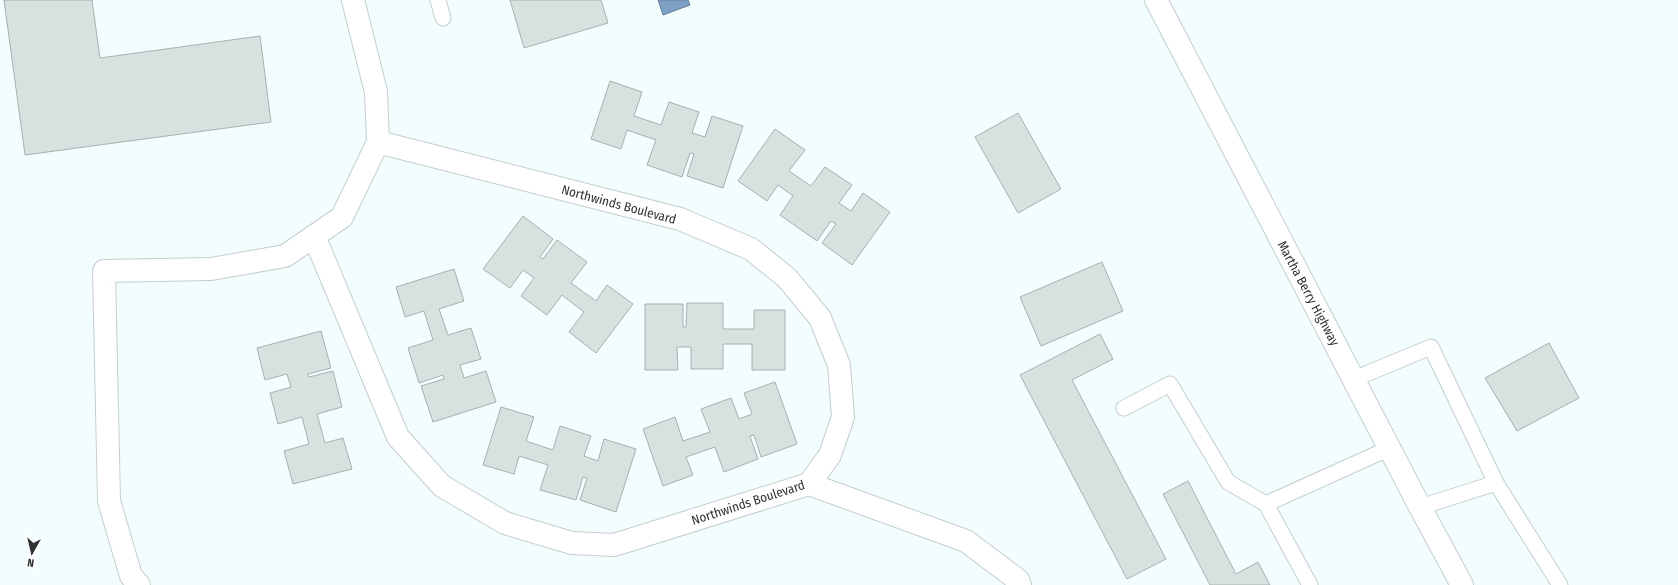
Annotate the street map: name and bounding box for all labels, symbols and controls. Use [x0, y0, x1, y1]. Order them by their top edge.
street label: Northwinds Boulevard [560, 182, 678, 227]
street label: Martha Berry Highway [1275, 238, 1343, 348]
street label: Northwinds Boulevard [690, 477, 807, 528]
north arrow [12, 533, 52, 573]
text: N [27, 556, 35, 569]

